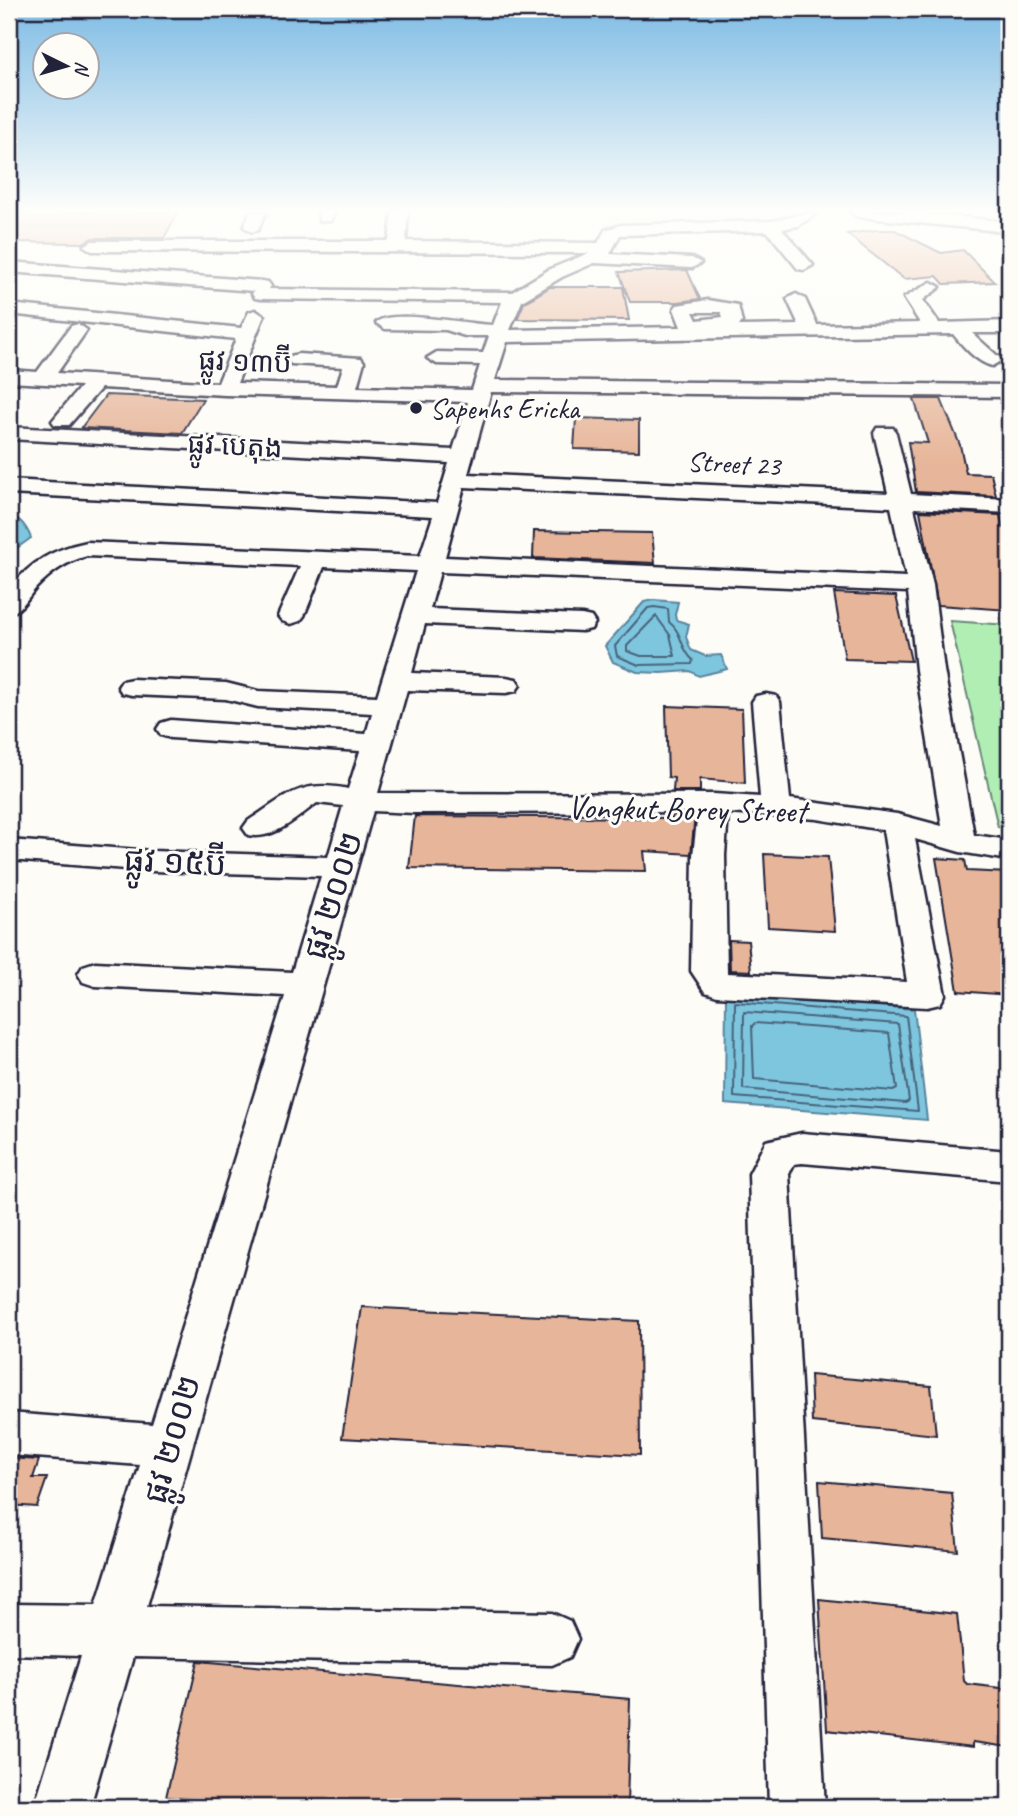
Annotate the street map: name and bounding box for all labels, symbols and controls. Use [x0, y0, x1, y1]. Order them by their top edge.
north arrow [32, 32, 102, 102]
text: N [69, 60, 94, 78]
street label: ផ្លូវ ១៣ប៊ី [197, 339, 292, 388]
place label: Sapenhs Ericka [430, 391, 581, 426]
marker: Sapenhs Ericka [408, 400, 424, 416]
street label: ផ្លូវ បេតុង [186, 426, 283, 473]
street label: Street 23 [687, 444, 784, 484]
street label: Vongkut Borey Street [567, 786, 811, 832]
street label: ផ្លូវ ២០០២ [294, 826, 380, 966]
street label: ផ្លូវ ១៥ប៊ី [122, 837, 227, 893]
street label: ផ្លូវ ២០០២ [134, 1370, 218, 1510]

